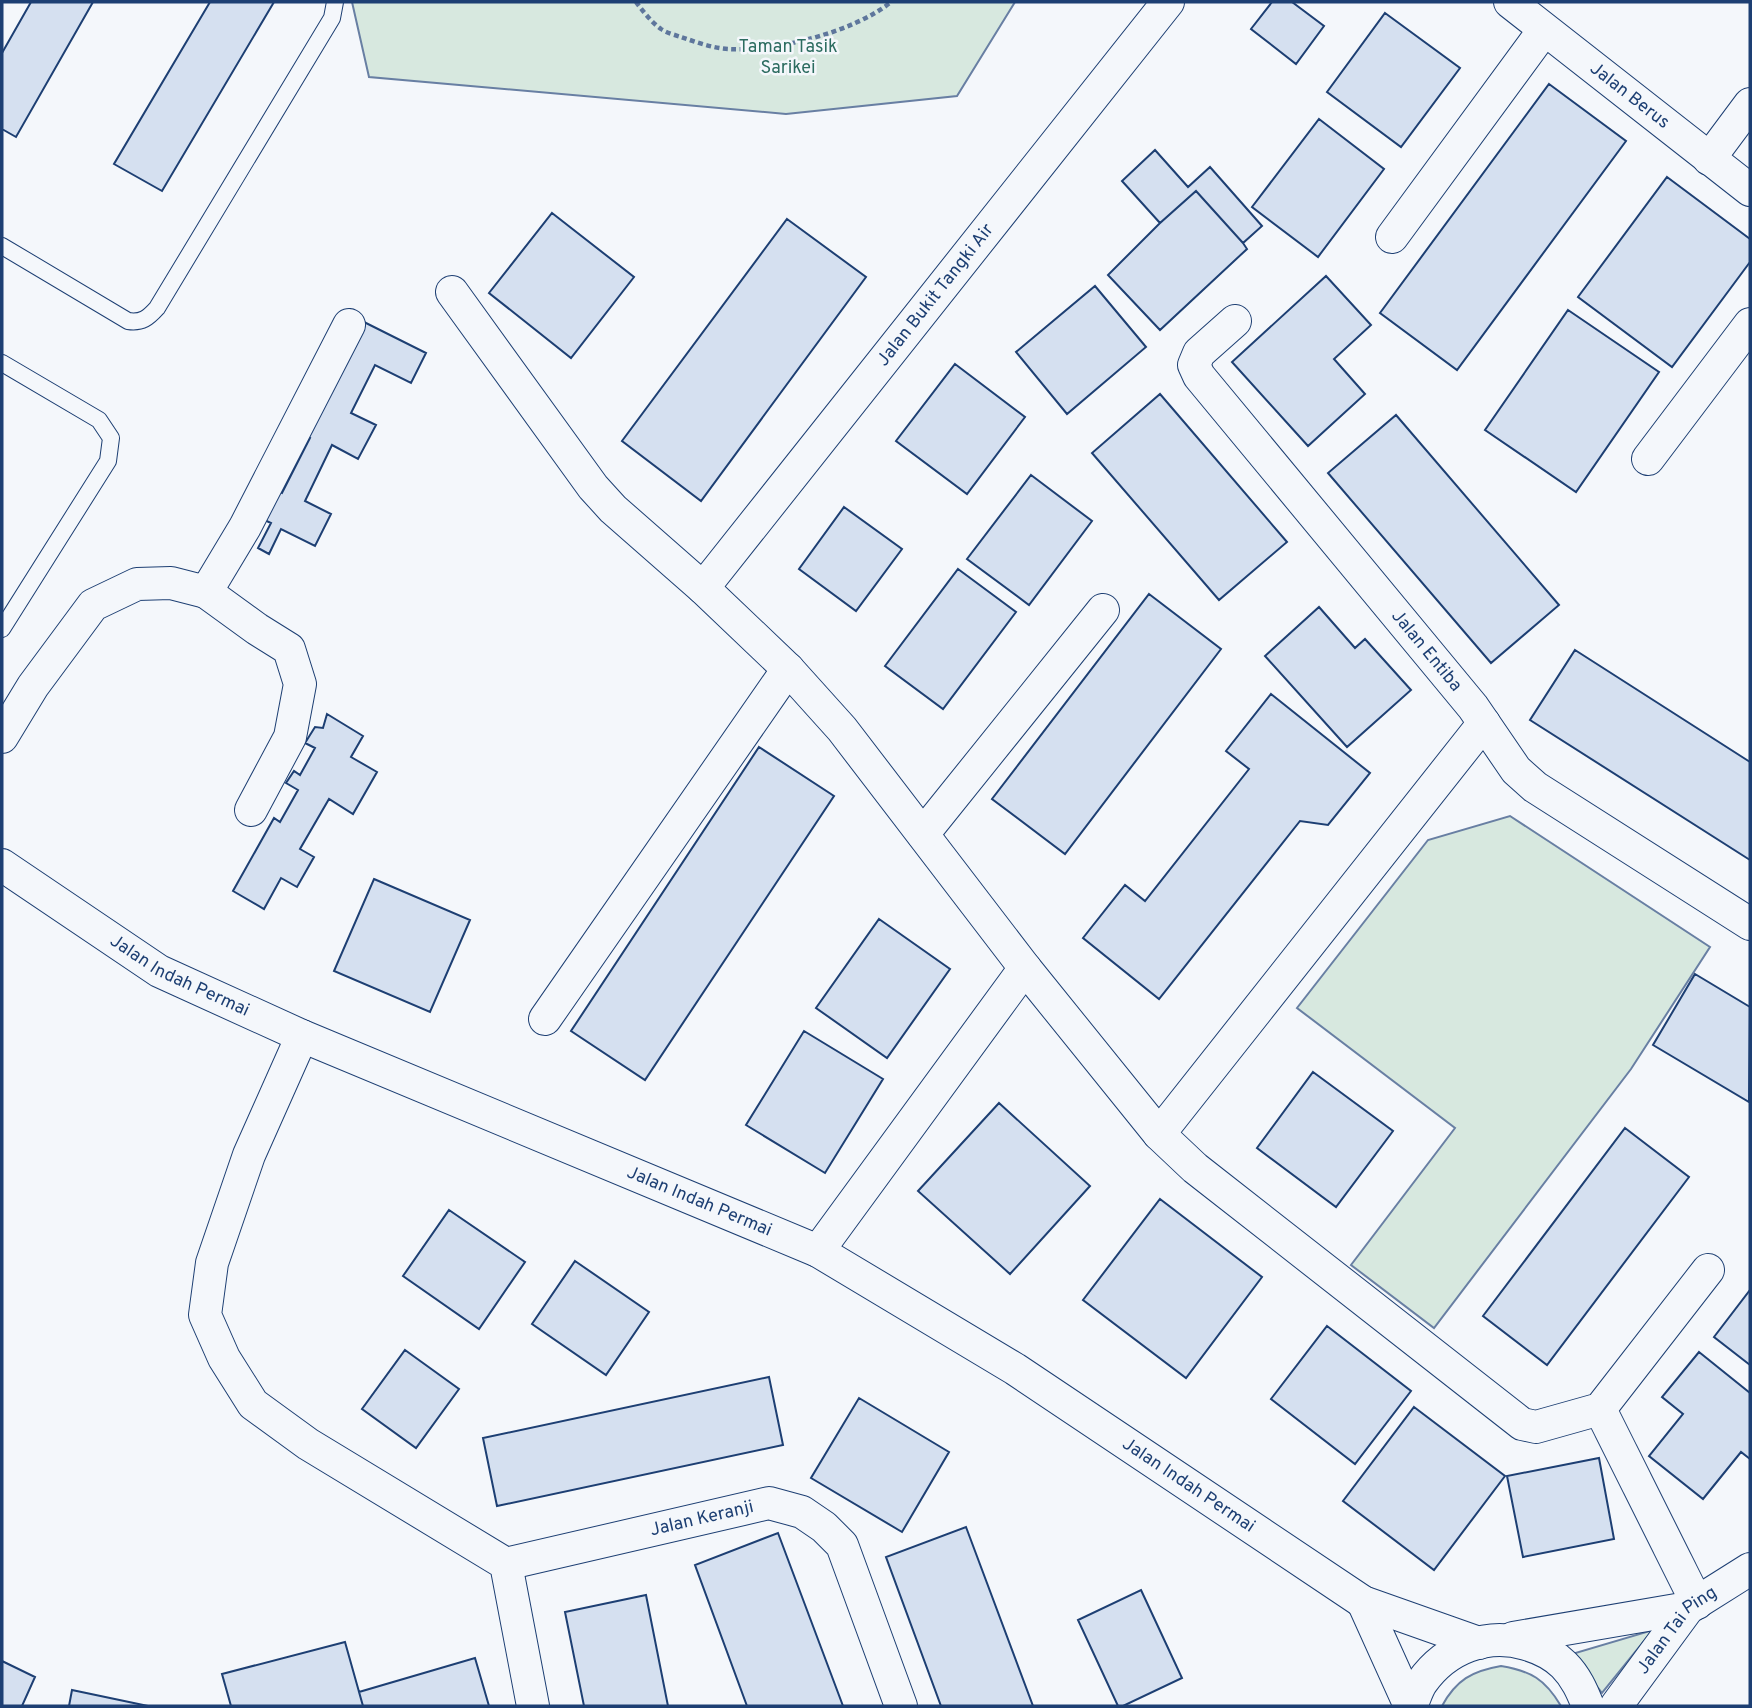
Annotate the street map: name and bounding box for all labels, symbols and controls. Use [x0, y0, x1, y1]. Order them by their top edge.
park label: Taman Tasik Sarikei [738, 36, 838, 80]
street label: Jalan Berus [1585, 57, 1674, 134]
street label: Jalan Bukit Tangki Air [872, 219, 999, 371]
street label: Jalan Entiba [1386, 605, 1467, 696]
street label: Jalan Indah Permai [105, 930, 253, 1022]
street label: Jalan Indah Permai [623, 1161, 775, 1242]
street label: Jalan Indah Permai [1118, 1432, 1259, 1538]
street label: Jalan Keranji [648, 1495, 756, 1542]
street label: Jalan Tai Ping [1632, 1581, 1721, 1679]

